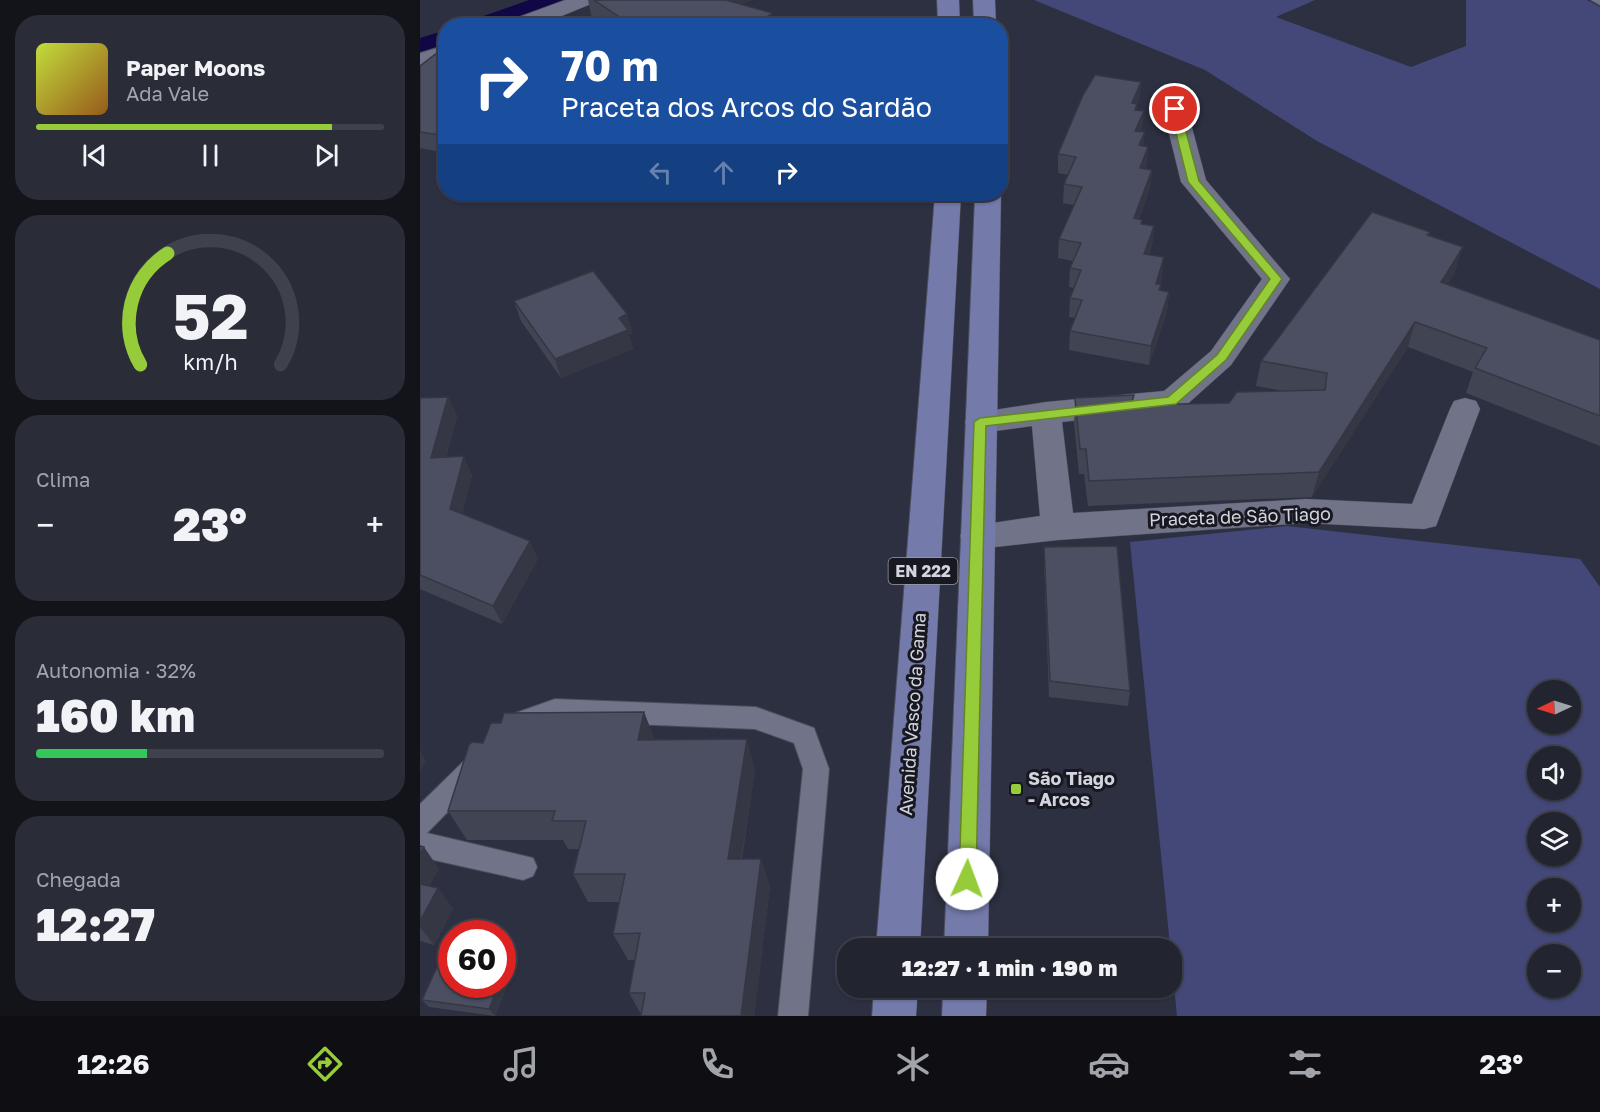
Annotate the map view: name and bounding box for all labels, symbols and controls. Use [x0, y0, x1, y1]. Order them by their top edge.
text: 70 m [561, 40, 658, 90]
icon: right [462, 42, 540, 120]
text: Paper Moons [126, 54, 265, 81]
text: Ada Vale [126, 81, 209, 105]
pin [1149, 83, 1200, 134]
text: Praceta dos Arcos do Sardão [561, 91, 932, 123]
icon: arrive [1158, 92, 1191, 125]
icon: previous [78, 139, 111, 172]
icon: pause [194, 139, 227, 172]
icon: next [310, 139, 343, 172]
icon: left [644, 156, 677, 189]
icon: ahead [707, 156, 740, 189]
icon: right [770, 156, 803, 189]
text: 52 [172, 278, 248, 353]
text: km/h [183, 349, 237, 375]
text: Clima [36, 467, 90, 491]
text: 23° [173, 497, 247, 551]
street label: Praceta de São Tiago [1149, 502, 1331, 530]
text: − [36, 505, 54, 544]
text: + [366, 505, 384, 544]
road number: EN 222 [888, 558, 958, 584]
street label: Avenida Vasco da Gama [894, 612, 930, 816]
text: Autonomia · 32% [36, 658, 196, 682]
north arrow [1527, 680, 1581, 734]
map controls [1527, 680, 1581, 998]
text: 160 km [36, 688, 195, 742]
button: sound [1527, 746, 1581, 800]
place label: São Tiago - Arcos [1028, 767, 1115, 810]
marker: São Tiago - Arcos [1009, 782, 1023, 796]
button: layers [1527, 812, 1581, 866]
position arrow [935, 847, 999, 911]
text: Chegada [36, 867, 121, 891]
button: + [1527, 878, 1581, 932]
text: 12:27 [36, 897, 155, 951]
speed limit sign: 60 [438, 920, 516, 998]
button: − [1527, 944, 1581, 998]
text: 12:27 · 1 min · 190 m [902, 954, 1117, 981]
icon: directions [304, 1043, 346, 1085]
icon: music [500, 1043, 542, 1085]
icon: phone [696, 1043, 738, 1085]
icon: climate [892, 1043, 934, 1085]
icon: car [1088, 1043, 1130, 1085]
icon: filters [1284, 1043, 1326, 1085]
text: 12:26 [77, 1048, 150, 1080]
text: 23° [1480, 1048, 1523, 1080]

